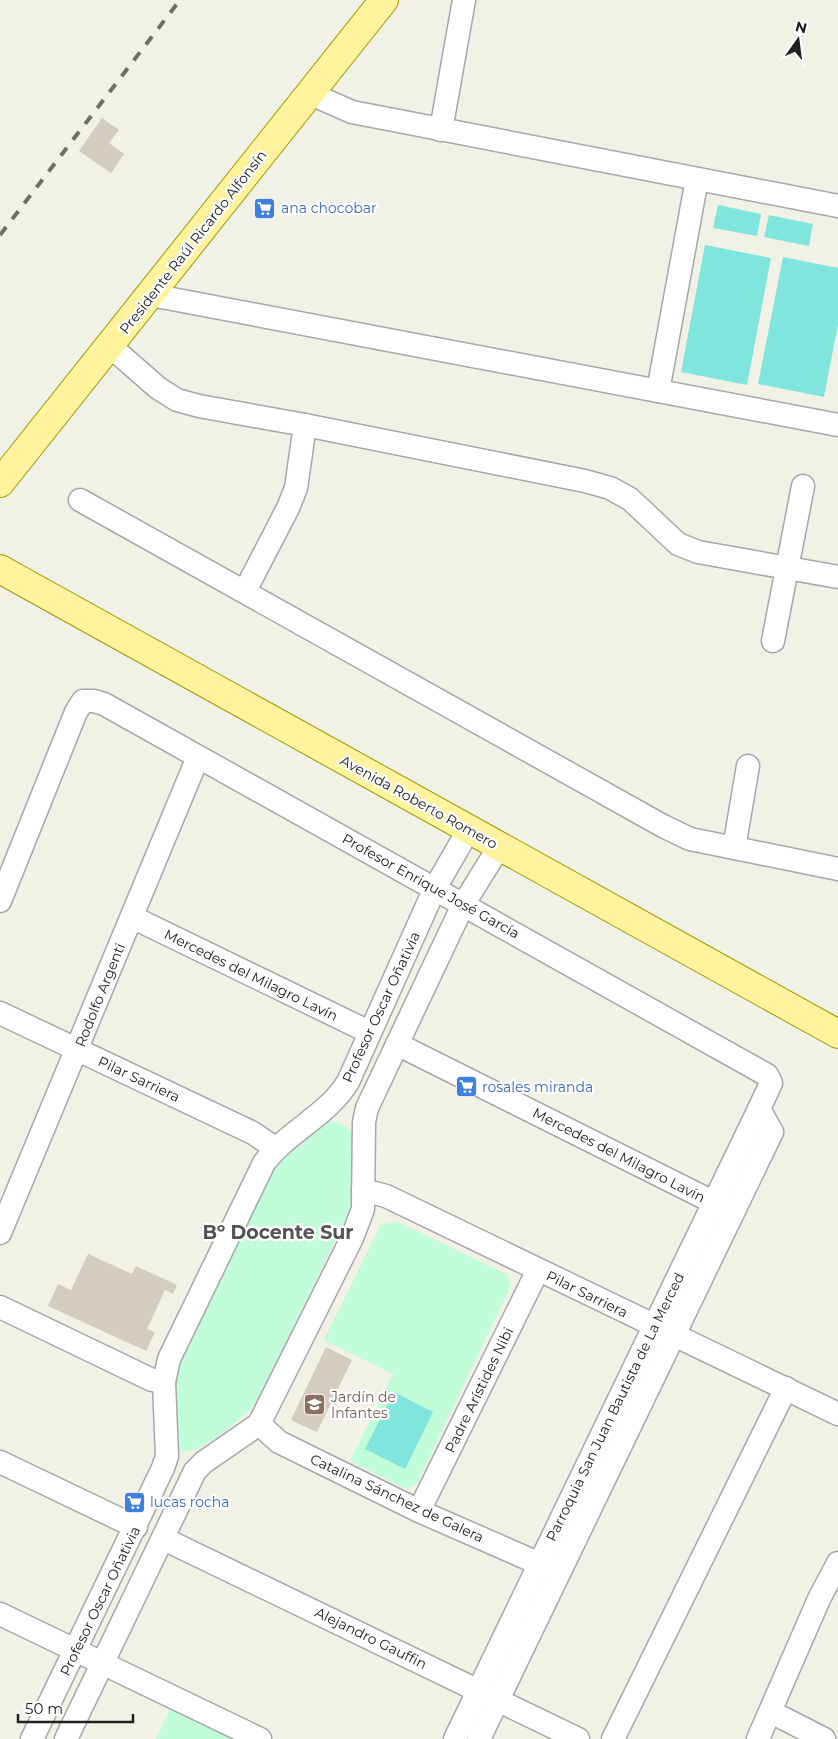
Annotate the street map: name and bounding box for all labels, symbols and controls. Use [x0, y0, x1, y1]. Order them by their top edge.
north arrow [773, 15, 823, 65]
text: N [793, 17, 809, 37]
street label: Presidente Raúl Ricardo Alfonsín [116, 146, 270, 338]
supermarket icon: ana chocobar [253, 196, 277, 220]
place label: ana chocobar [281, 199, 377, 217]
street label: Avenida Roberto Romero [337, 751, 501, 853]
street label: Profesor Enrique José García [339, 830, 523, 942]
street label: Mercedes del Milagro Lavín [161, 925, 341, 1025]
street label: Profesor Oscar Oñativia [338, 929, 424, 1085]
street label: Rodolfo Argenti [71, 940, 129, 1050]
street label: Pilar Sarriera [95, 1052, 183, 1106]
supermarket icon: rosales miranda [454, 1075, 478, 1099]
place label: rosales miranda [482, 1078, 593, 1096]
street label: Mercedes del Milagro Lavín [530, 1104, 708, 1206]
district label: Bº Docente Sur [202, 1221, 354, 1244]
street label: Pilar Sarriera [543, 1267, 631, 1321]
street label: Parroquia San Juan Bautista de La Merced [542, 1270, 688, 1544]
street label: Padre Arístides Nibi [441, 1324, 517, 1456]
place label: Jardín de Infantes [330, 1388, 396, 1422]
school or university icon: Jardín de Infantes [303, 1393, 327, 1417]
street label: Catalina Sánchez de Galera [307, 1450, 487, 1546]
supermarket icon: lucas rocha [122, 1490, 146, 1514]
place label: lucas rocha [150, 1493, 230, 1511]
street label: Profesor Oscar Oñativia [56, 1523, 144, 1679]
street label: Alejandro Gauffin [312, 1603, 430, 1673]
scale bar [18, 1692, 132, 1724]
text: 50 m [25, 1699, 63, 1718]

